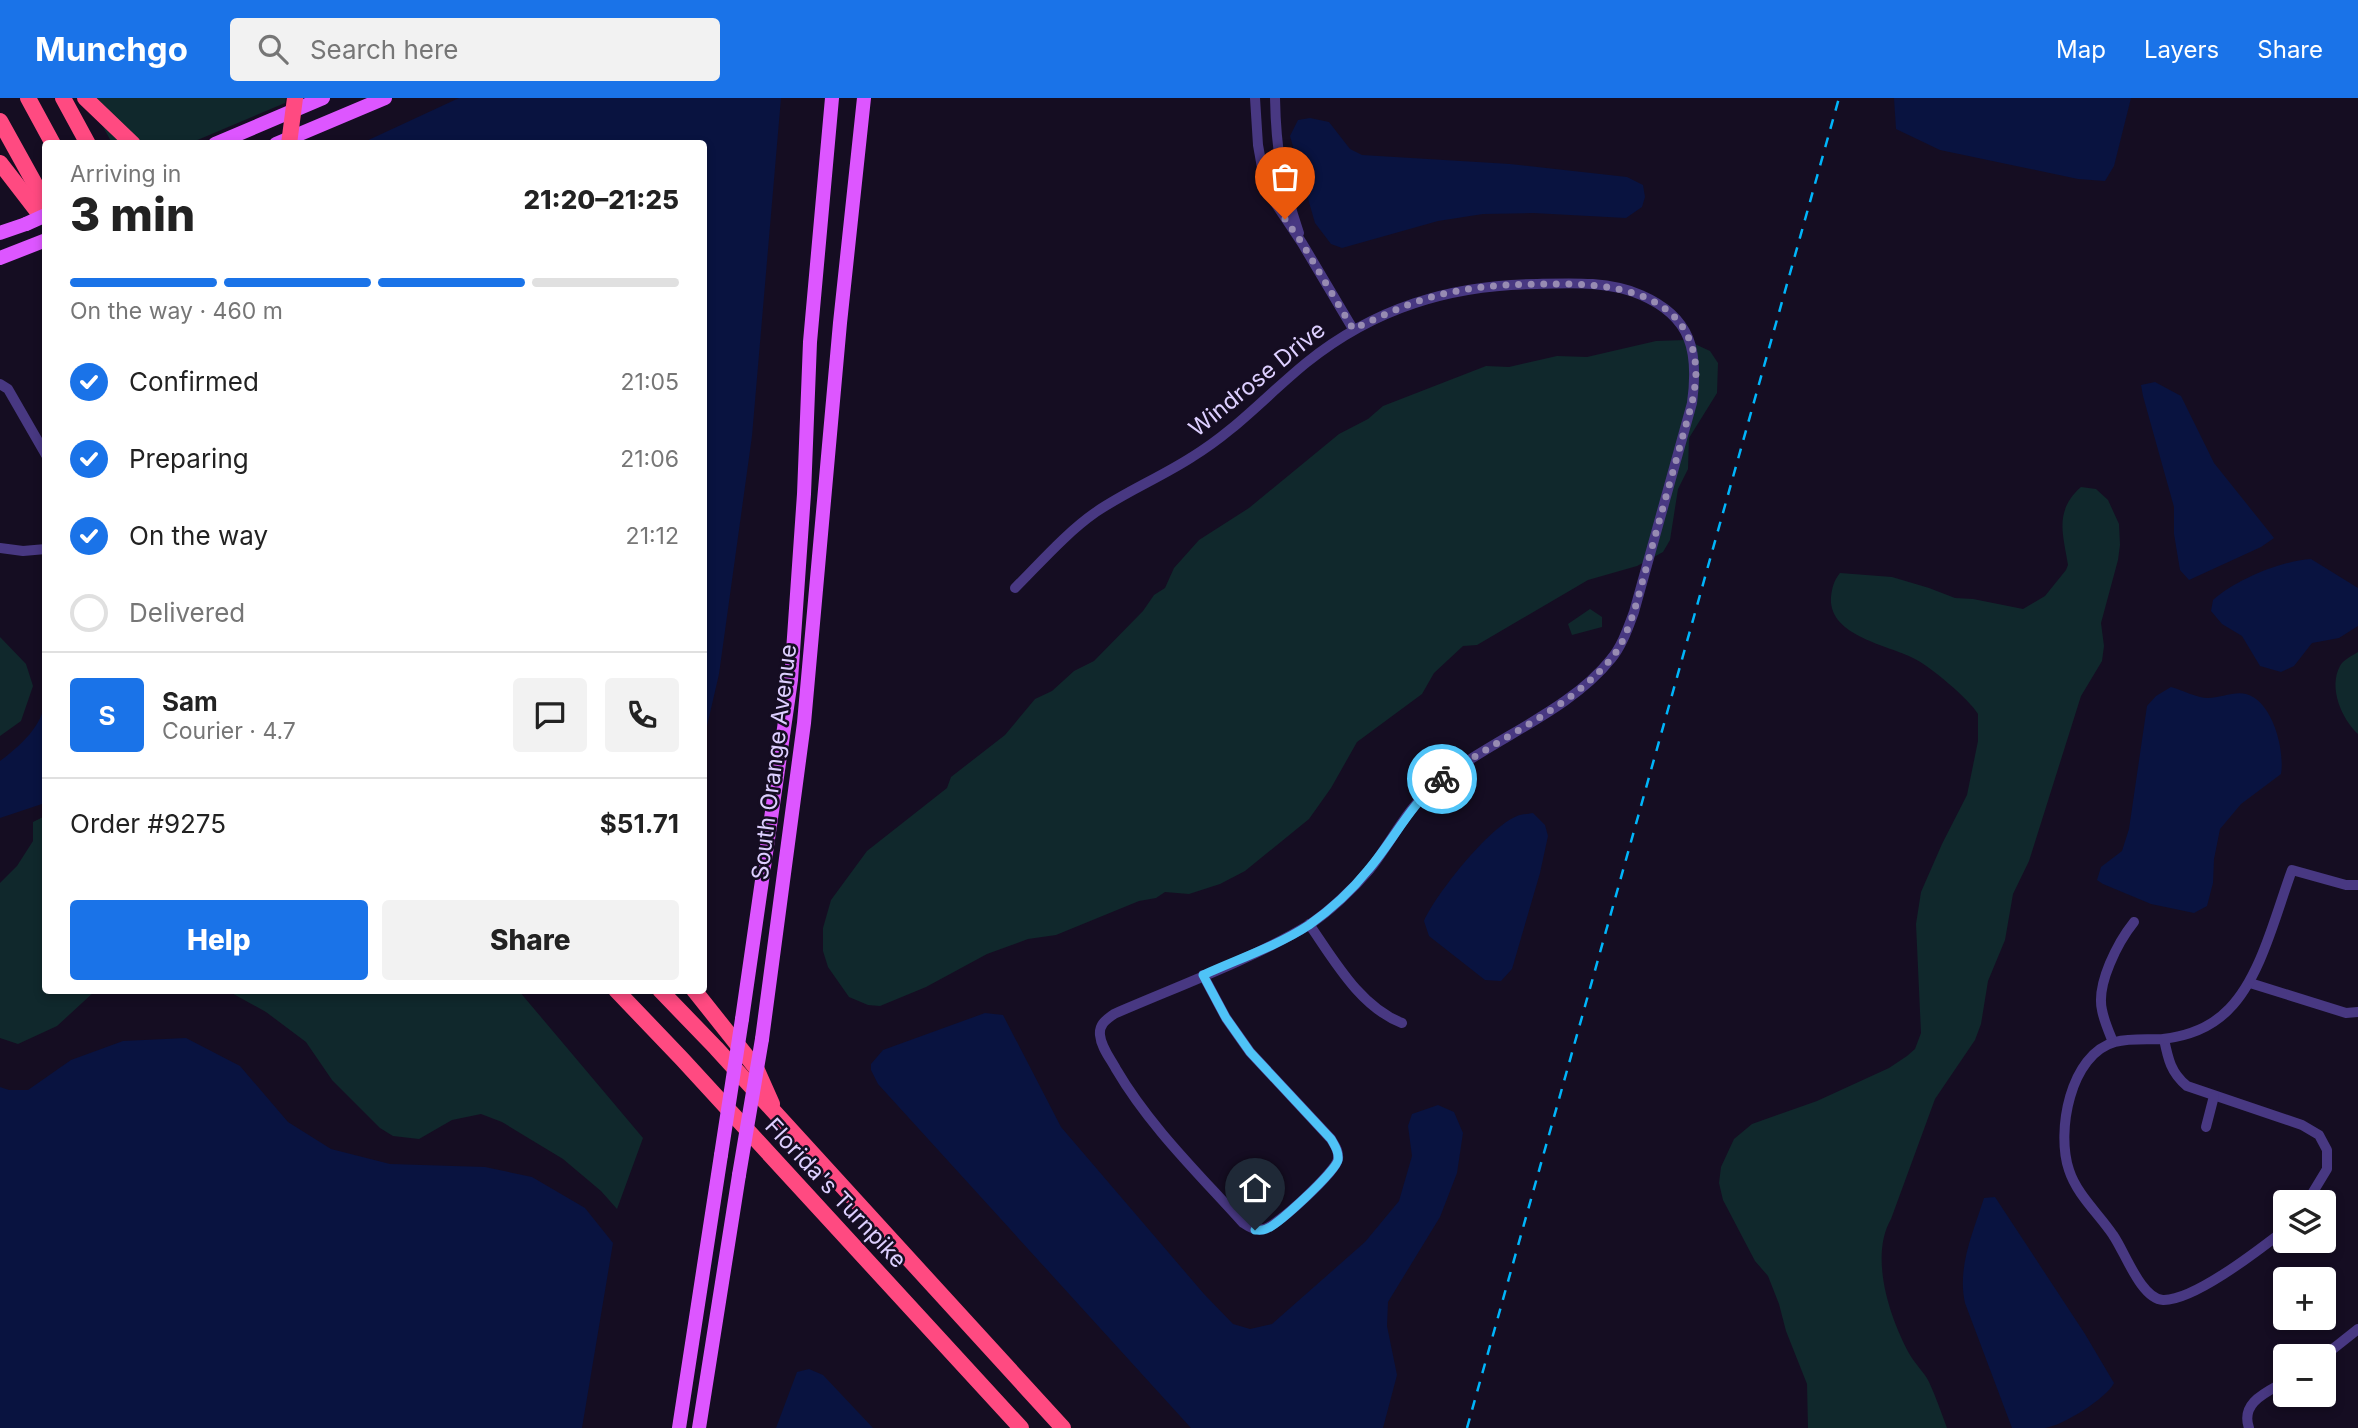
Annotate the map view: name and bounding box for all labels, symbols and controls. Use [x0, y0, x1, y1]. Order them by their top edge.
search box [230, 18, 720, 81]
text: Munchgo [35, 29, 188, 69]
icon: search [254, 30, 292, 68]
text: Search here [310, 34, 459, 65]
text: Map [2056, 35, 2106, 64]
text: Layers [2144, 35, 2219, 64]
text: Share [2257, 35, 2323, 64]
pin [1255, 147, 1315, 219]
icon: bag [1266, 158, 1304, 196]
text: Arriving in [70, 160, 181, 188]
text: 21:20–21:25 [523, 184, 679, 215]
text: 3 min [70, 186, 195, 242]
text: On the way · 460 m [70, 297, 283, 325]
street label: Windrose Drive [1183, 316, 1331, 442]
icon: check [70, 363, 108, 401]
text: Confirmed [129, 366, 259, 397]
text: 21:05 [621, 368, 679, 396]
icon: check [70, 440, 108, 478]
text: Preparing [129, 443, 249, 474]
text: 21:06 [620, 445, 679, 473]
icon: check [70, 517, 108, 555]
text: On the way [129, 520, 268, 551]
text: 21:12 [626, 522, 679, 550]
text: Delivered [129, 597, 245, 628]
street label: South Orange Avenue [746, 643, 802, 881]
button: chat [513, 678, 587, 752]
button: phone [605, 678, 679, 752]
text: Sam [162, 686, 218, 717]
text: S [98, 700, 116, 731]
text: Courier · 4.7 [162, 717, 296, 745]
courier [1407, 744, 1477, 814]
icon: bike [1423, 760, 1461, 798]
text: Order #9275 [70, 808, 226, 839]
text: $51.71 [600, 808, 679, 839]
button: Help [70, 900, 368, 980]
button: Share [382, 900, 679, 980]
street label: Florida's Turnpike [759, 1112, 913, 1274]
pin [1225, 1158, 1285, 1230]
icon: home [1236, 1169, 1274, 1207]
map controls [2273, 1190, 2336, 1407]
button: layers [2273, 1190, 2336, 1253]
button: + [2273, 1267, 2336, 1330]
button: − [2273, 1344, 2336, 1407]

